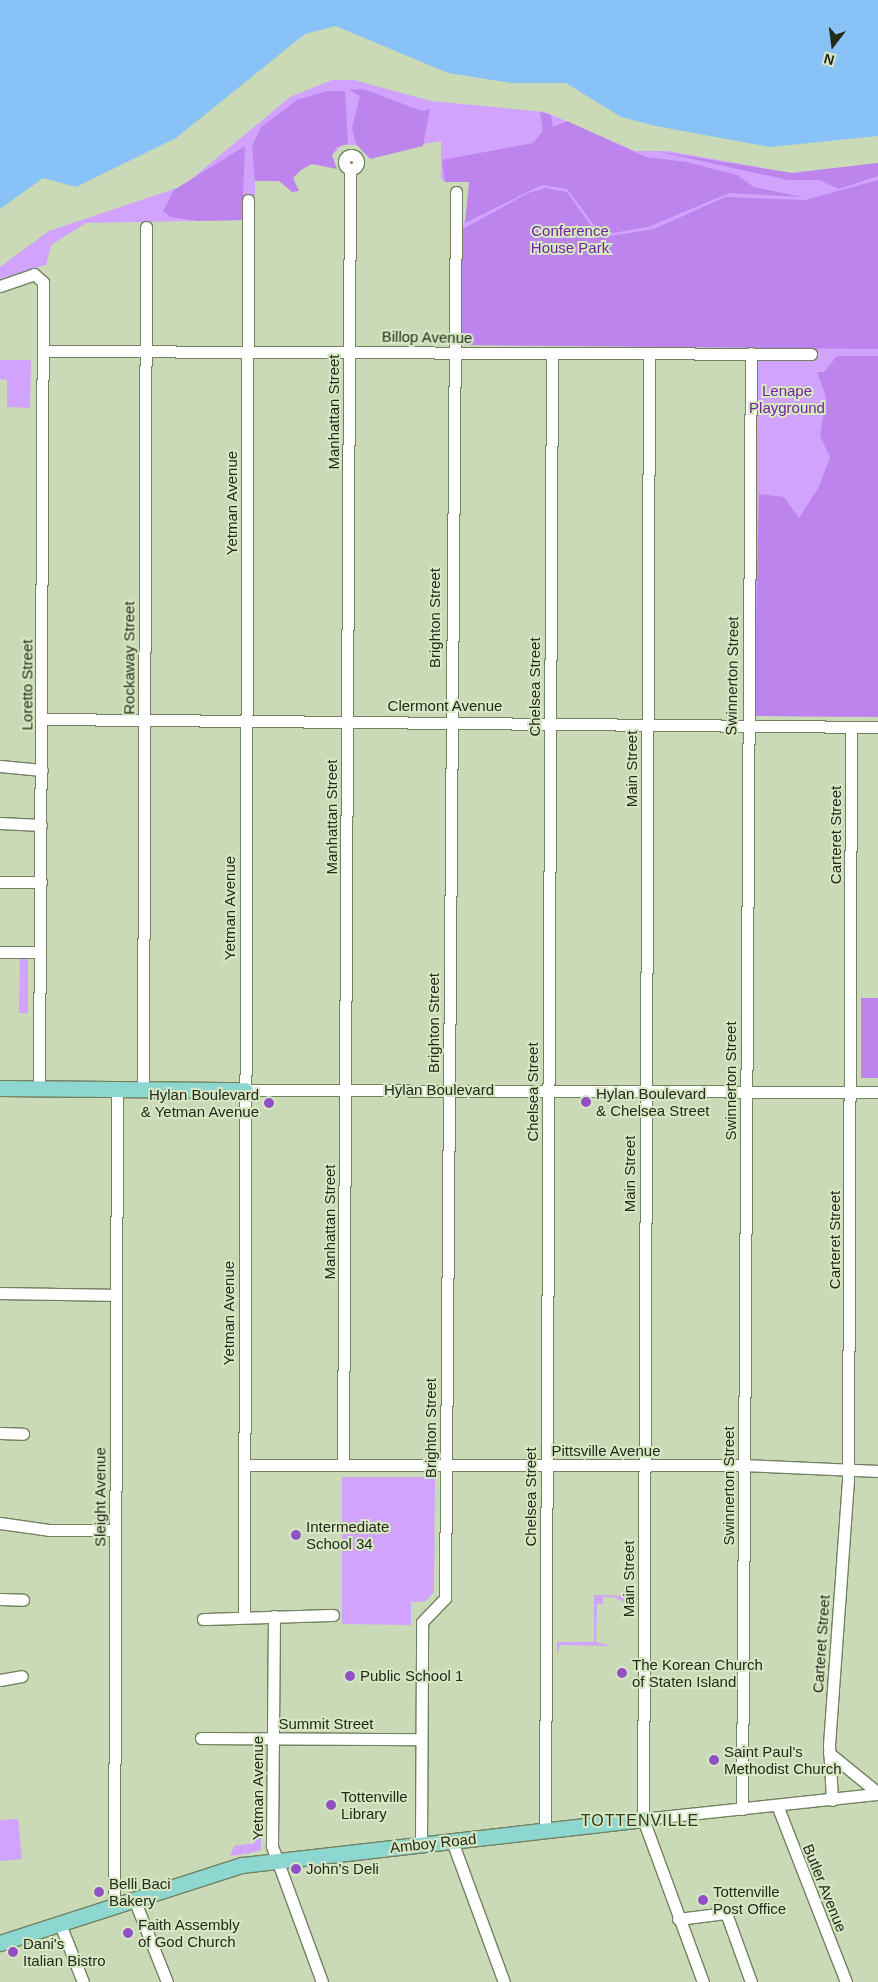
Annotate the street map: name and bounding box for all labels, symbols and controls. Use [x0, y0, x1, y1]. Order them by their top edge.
north arrow [808, 20, 858, 70]
text: N [822, 50, 836, 69]
park label: Conference House Park [531, 221, 609, 256]
street label: Billop Avenue [381, 327, 473, 347]
street label: Manhattan Street [325, 354, 343, 470]
park label: Lenape Playground [749, 381, 825, 416]
street label: Yetman Avenue [223, 450, 241, 556]
street label: Brighton Street [426, 568, 444, 668]
street label: Rockaway Street [120, 601, 138, 715]
street label: Swinnerton Street [722, 616, 742, 736]
street label: Chelsea Street [526, 637, 544, 737]
street label: Loretto Street [18, 640, 36, 730]
street label: Clermont Avenue [387, 697, 503, 715]
street label: Main Street [623, 731, 641, 807]
street label: Manhattan Street [323, 759, 341, 875]
street label: Carteret Street [827, 786, 845, 884]
street label: Yetman Avenue [221, 855, 239, 961]
street label: Brighton Street [425, 973, 443, 1073]
street label: Swinnerton Street [722, 1021, 740, 1141]
street label: Chelsea Street [524, 1042, 542, 1142]
street label: Hylan Boulevard [384, 1081, 494, 1099]
place label: Hylan Boulevard & Chelsea Street [596, 1084, 709, 1119]
place label: Hylan Boulevard & Yetman Avenue [140, 1085, 259, 1120]
marker: Hylan Boulevard & Chelsea Street [580, 1096, 592, 1108]
marker: Hylan Boulevard & Yetman Avenue [263, 1097, 275, 1109]
street label: Main Street [621, 1136, 639, 1212]
street label: Manhattan Street [321, 1164, 339, 1280]
street label: Carteret Street [826, 1191, 844, 1289]
street label: Yetman Avenue [220, 1260, 238, 1366]
street label: Brighton Street [422, 1378, 440, 1478]
street label: Swinnerton Street [720, 1426, 738, 1546]
street label: Pittsville Avenue [551, 1442, 661, 1460]
street label: Sleight Avenue [91, 1447, 109, 1547]
street label: Chelsea Street [522, 1447, 540, 1547]
place label: Intermediate School 34 [306, 1517, 389, 1552]
marker: Intermediate School 34 [290, 1529, 302, 1541]
street label: Main Street [620, 1541, 638, 1617]
street label: Carteret Street [809, 1594, 833, 1694]
place label: The Korean Church of Staten Island [632, 1655, 763, 1690]
place label: Public School 1 [360, 1667, 463, 1685]
marker: The Korean Church of Staten Island [616, 1667, 628, 1679]
marker: Public School 1 [344, 1670, 356, 1682]
street label: Summit Street [278, 1715, 374, 1733]
street label: Yetman Avenue [249, 1735, 267, 1841]
place label: Saint Paul's Methodist Church [724, 1742, 842, 1777]
marker: Saint Paul's Methodist Church [708, 1754, 720, 1766]
place label: Tottenville Library [341, 1787, 408, 1822]
marker: Tottenville Library [325, 1799, 337, 1811]
district label: TOTTENVILLE [579, 1811, 701, 1831]
street label: Amboy Road [389, 1830, 477, 1856]
street label: Butler Avenue [799, 1841, 851, 1935]
place label: John's Deli [306, 1860, 379, 1878]
marker: John's Deli [290, 1863, 302, 1875]
place label: Belli Baci Bakery [109, 1874, 171, 1909]
place label: Tottenville Post Office [713, 1882, 786, 1917]
marker: Belli Baci Bakery [93, 1886, 105, 1898]
marker: Tottenville Post Office [697, 1894, 709, 1906]
place label: Faith Assembly of God Church [138, 1915, 241, 1950]
marker: Faith Assembly of God Church [122, 1927, 134, 1939]
place label: Dani's Italian Bistro [23, 1934, 106, 1969]
marker: Dani's Italian Bistro [7, 1946, 19, 1958]

